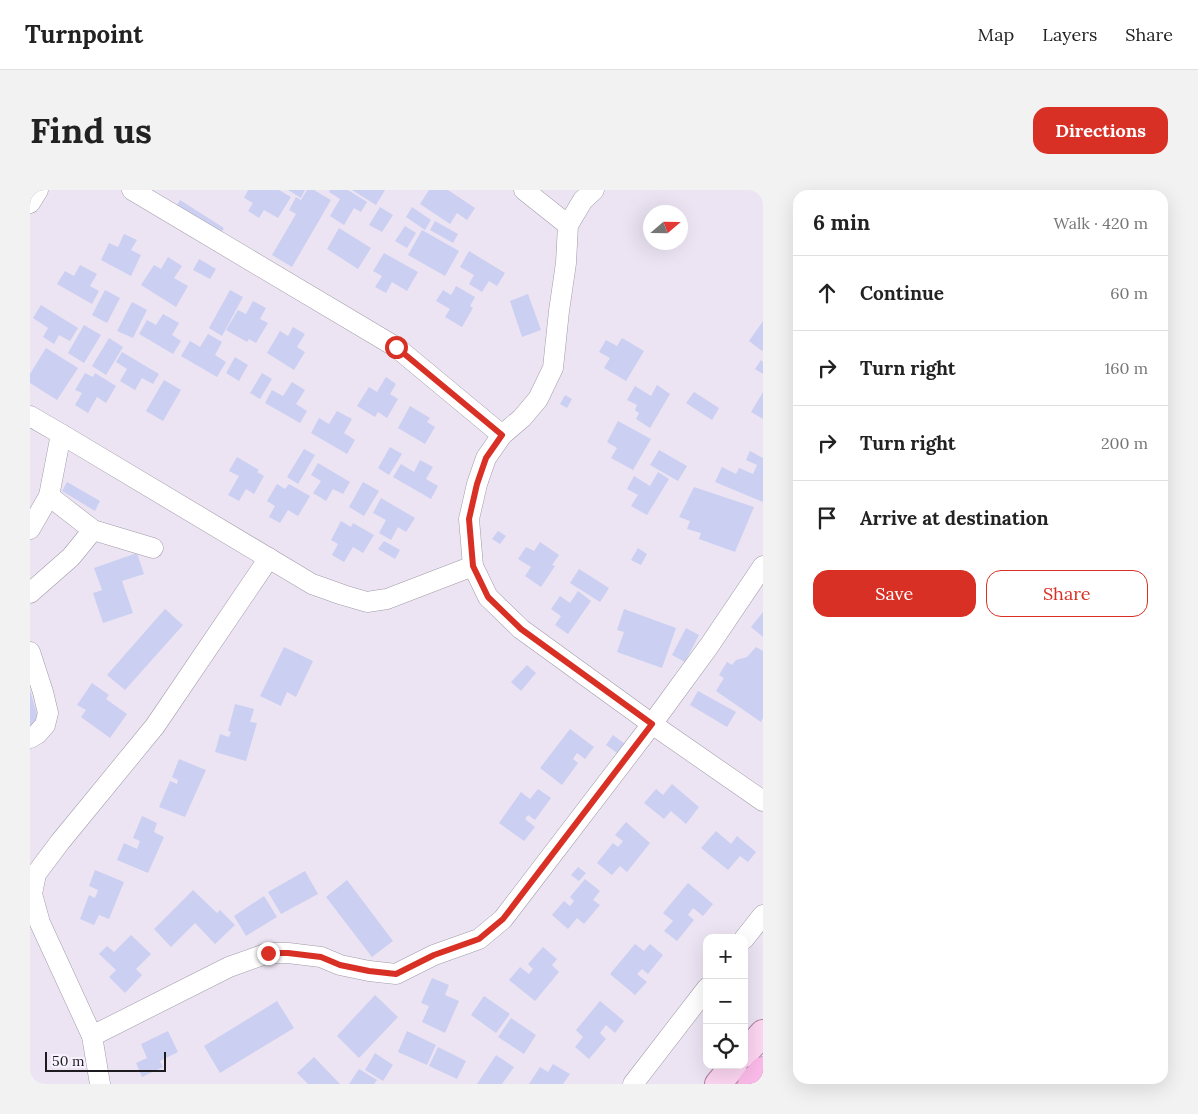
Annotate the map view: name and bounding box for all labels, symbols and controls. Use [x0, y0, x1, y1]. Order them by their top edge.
text: Turnpoint [25, 19, 143, 50]
text: Map [978, 23, 1014, 46]
text: Layers [1042, 23, 1097, 46]
text: Share [1125, 23, 1173, 46]
button: Directions [1033, 107, 1168, 154]
text: Find us [30, 108, 152, 153]
north arrow [643, 205, 688, 250]
text: 6 min [813, 209, 870, 236]
text: Walk · 420 m [1053, 213, 1148, 233]
icon: ahead [813, 279, 841, 307]
text: Continue [860, 281, 944, 305]
text: 60 m [1110, 283, 1148, 303]
route start [385, 336, 408, 359]
icon: right [813, 354, 841, 382]
text: Turn right [860, 356, 956, 380]
text: 160 m [1104, 358, 1148, 378]
icon: right [813, 429, 841, 457]
text: Turn right [860, 431, 956, 455]
text: 200 m [1101, 433, 1148, 453]
icon: arrive [813, 504, 841, 532]
text: Arrive at destination [860, 506, 1049, 530]
button: Save [813, 570, 976, 617]
button: Share [986, 570, 1148, 617]
map controls [703, 934, 748, 1069]
button: + [703, 934, 748, 979]
route end [257, 942, 280, 965]
button: − [703, 979, 748, 1024]
button: locate [703, 1024, 748, 1069]
scale bar [45, 1049, 166, 1072]
text: 50 m [52, 1052, 85, 1070]

